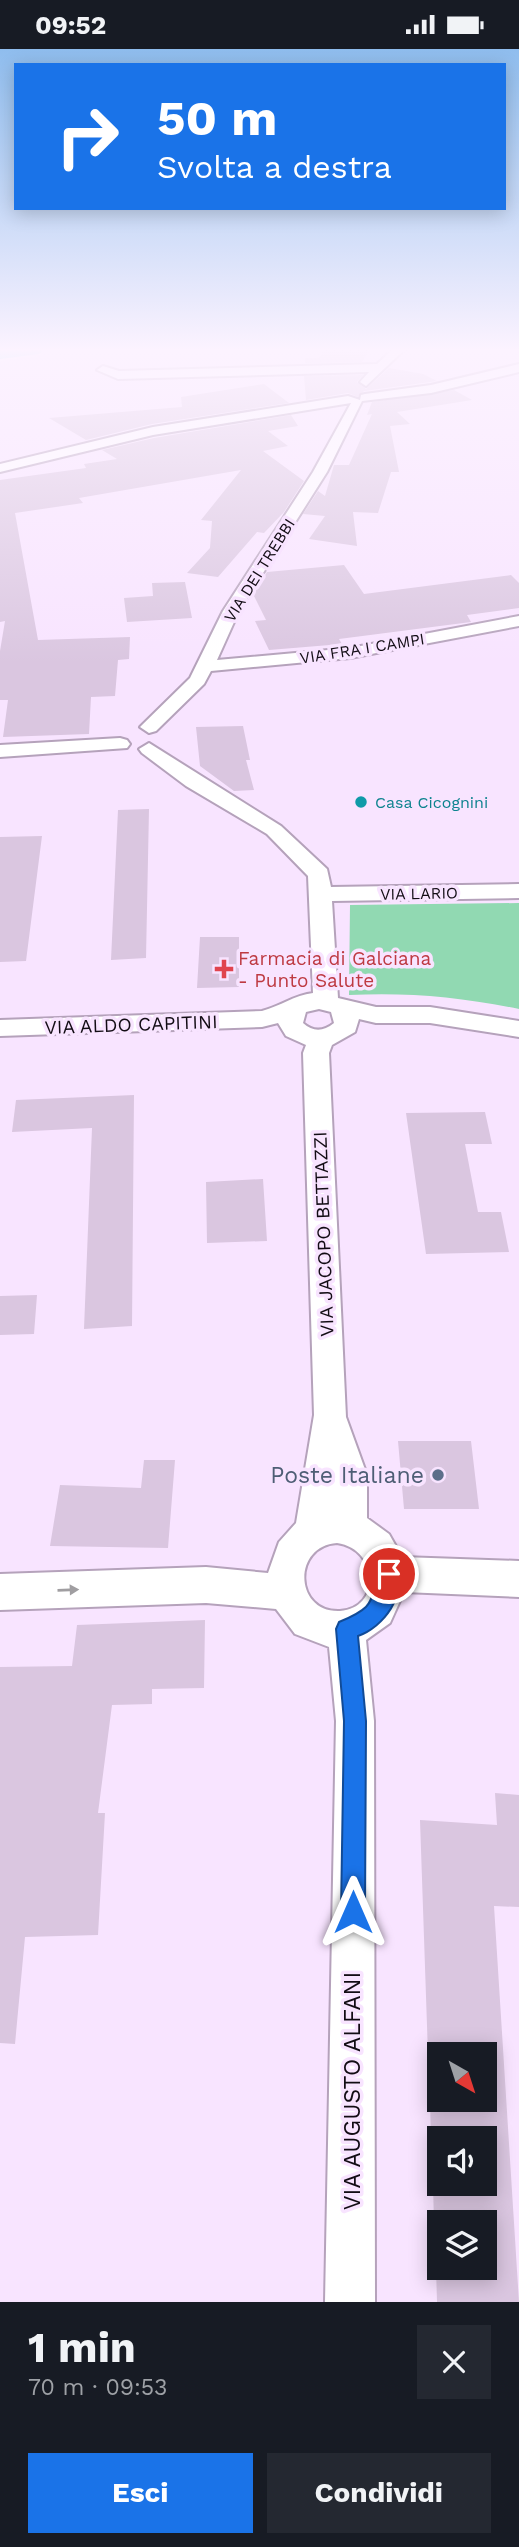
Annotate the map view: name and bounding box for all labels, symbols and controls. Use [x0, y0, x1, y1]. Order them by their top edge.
text: 09:52 [35, 10, 106, 40]
text: 50 m [157, 89, 277, 147]
icon: right [42, 91, 133, 182]
text: Svolta a destra [157, 148, 392, 186]
street label: VIA DEI TREBBI [220, 515, 299, 625]
street label: VIA FRA I CAMPI [298, 629, 426, 668]
place label: Casa Cicognini [375, 793, 488, 812]
marker: Casa Cicognini [353, 794, 369, 810]
street label: VIA LARIO [380, 883, 458, 904]
place label: Farmacia di Galciana - Punto Salute [238, 947, 431, 992]
marker: Farmacia di Galciana - Punto Salute [216, 961, 232, 977]
street label: VIA ALDO CAPITINI [44, 1010, 218, 1039]
street label: VIA JACOPO BETTAZZI [308, 1131, 339, 1337]
place label: Poste Italiane [270, 1462, 424, 1489]
marker: Poste Italiane [430, 1467, 446, 1483]
pin [359, 1544, 419, 1604]
icon: arrive [370, 1555, 408, 1593]
one-way arrow [57, 1584, 79, 1596]
position arrow [316, 1875, 390, 1949]
street label: VIA AUGUSTO ALFANI [339, 1972, 366, 2210]
north arrow [427, 2042, 497, 2112]
map controls [427, 2042, 497, 2280]
button: sound [427, 2126, 497, 2196]
button: layers [427, 2210, 497, 2280]
text: 1 min [28, 2323, 136, 2372]
button: close [417, 2325, 491, 2399]
text: 70 m · 09:53 [28, 2374, 168, 2401]
button: Esci [28, 2453, 253, 2533]
button: Condividi [267, 2453, 491, 2533]

